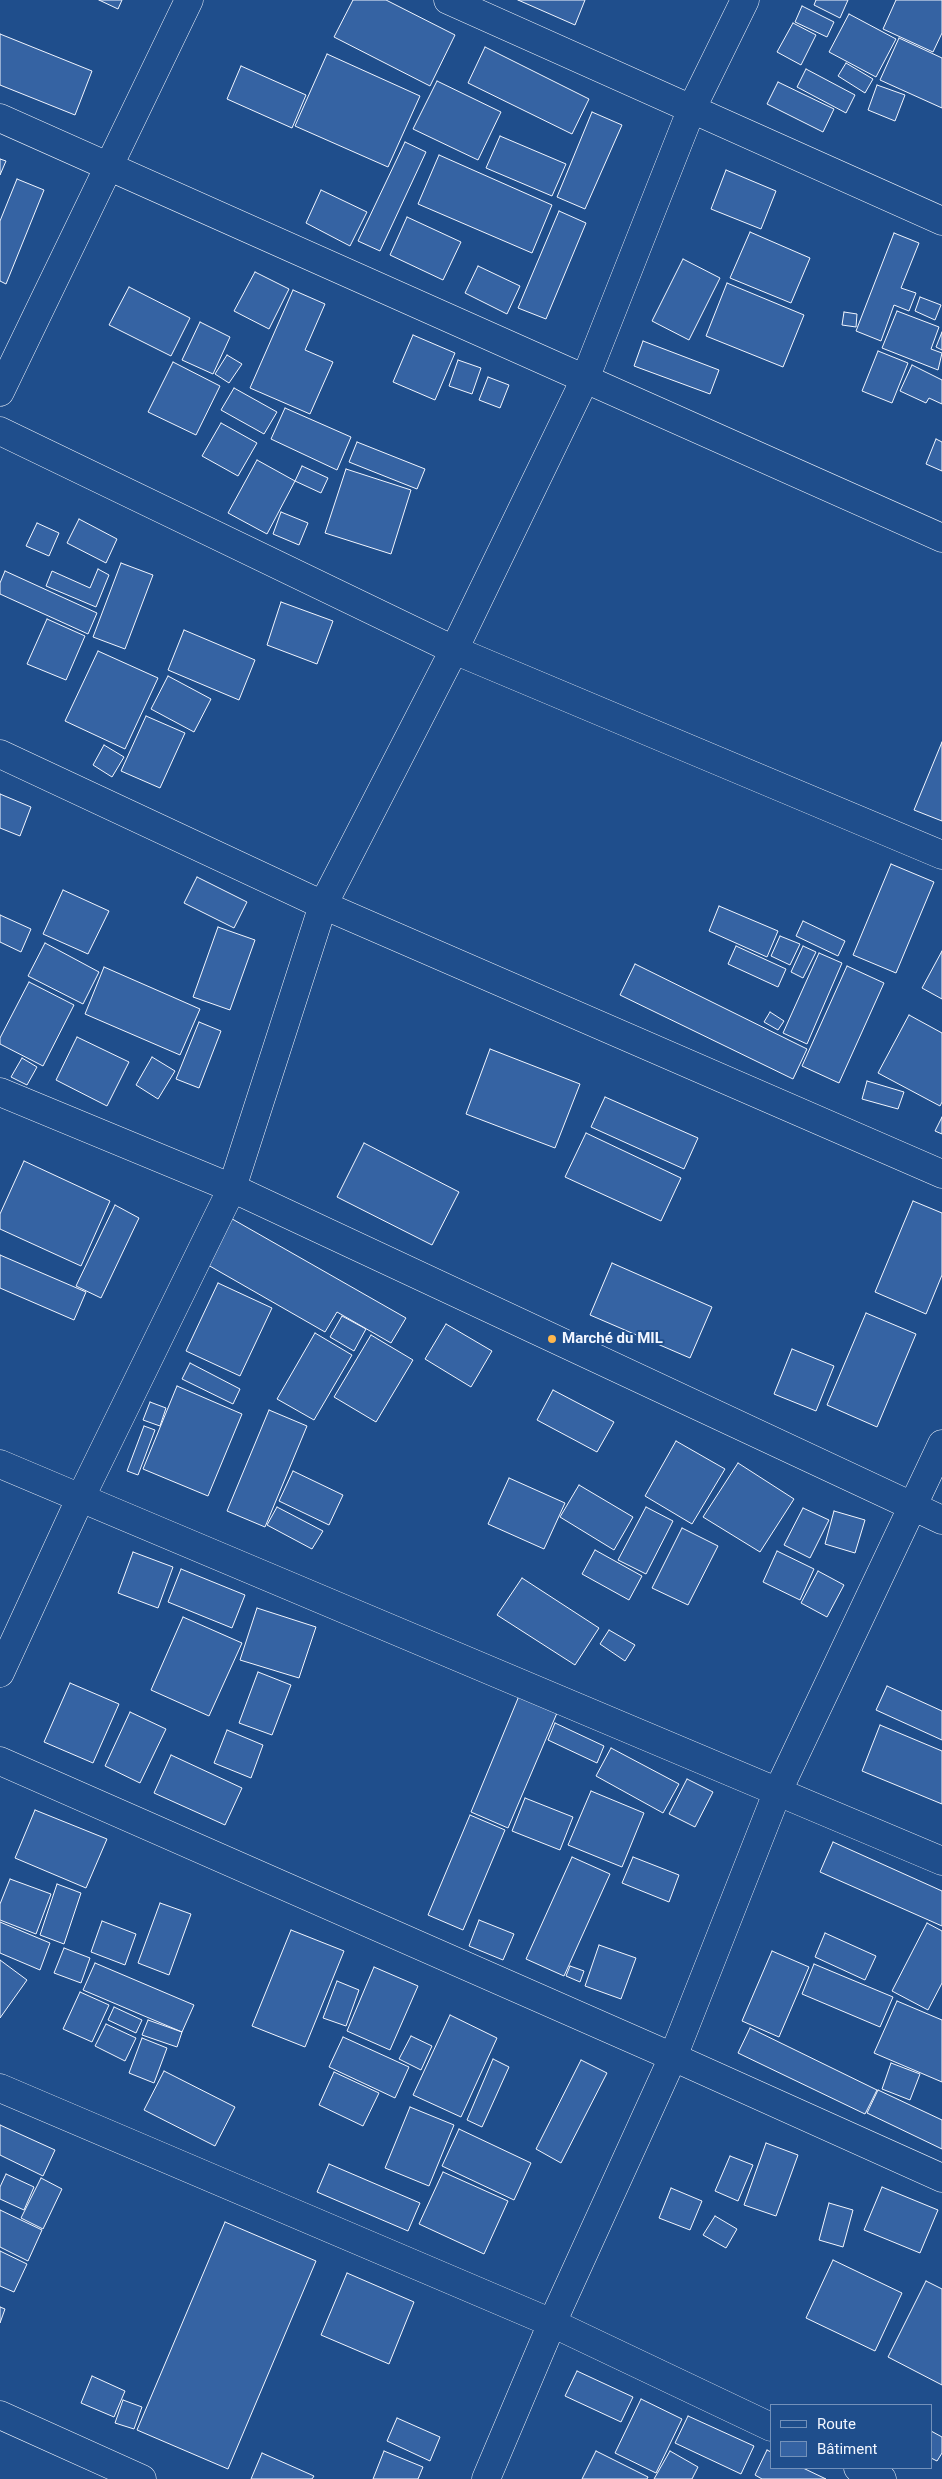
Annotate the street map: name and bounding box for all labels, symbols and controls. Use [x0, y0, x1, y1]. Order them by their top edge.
place label: Marché du MIL [562, 1330, 663, 1348]
marker: Marché du MIL [546, 1333, 558, 1345]
legend [770, 2404, 932, 2469]
text: Route [817, 2415, 856, 2433]
text: Bâtiment [817, 2440, 877, 2458]

